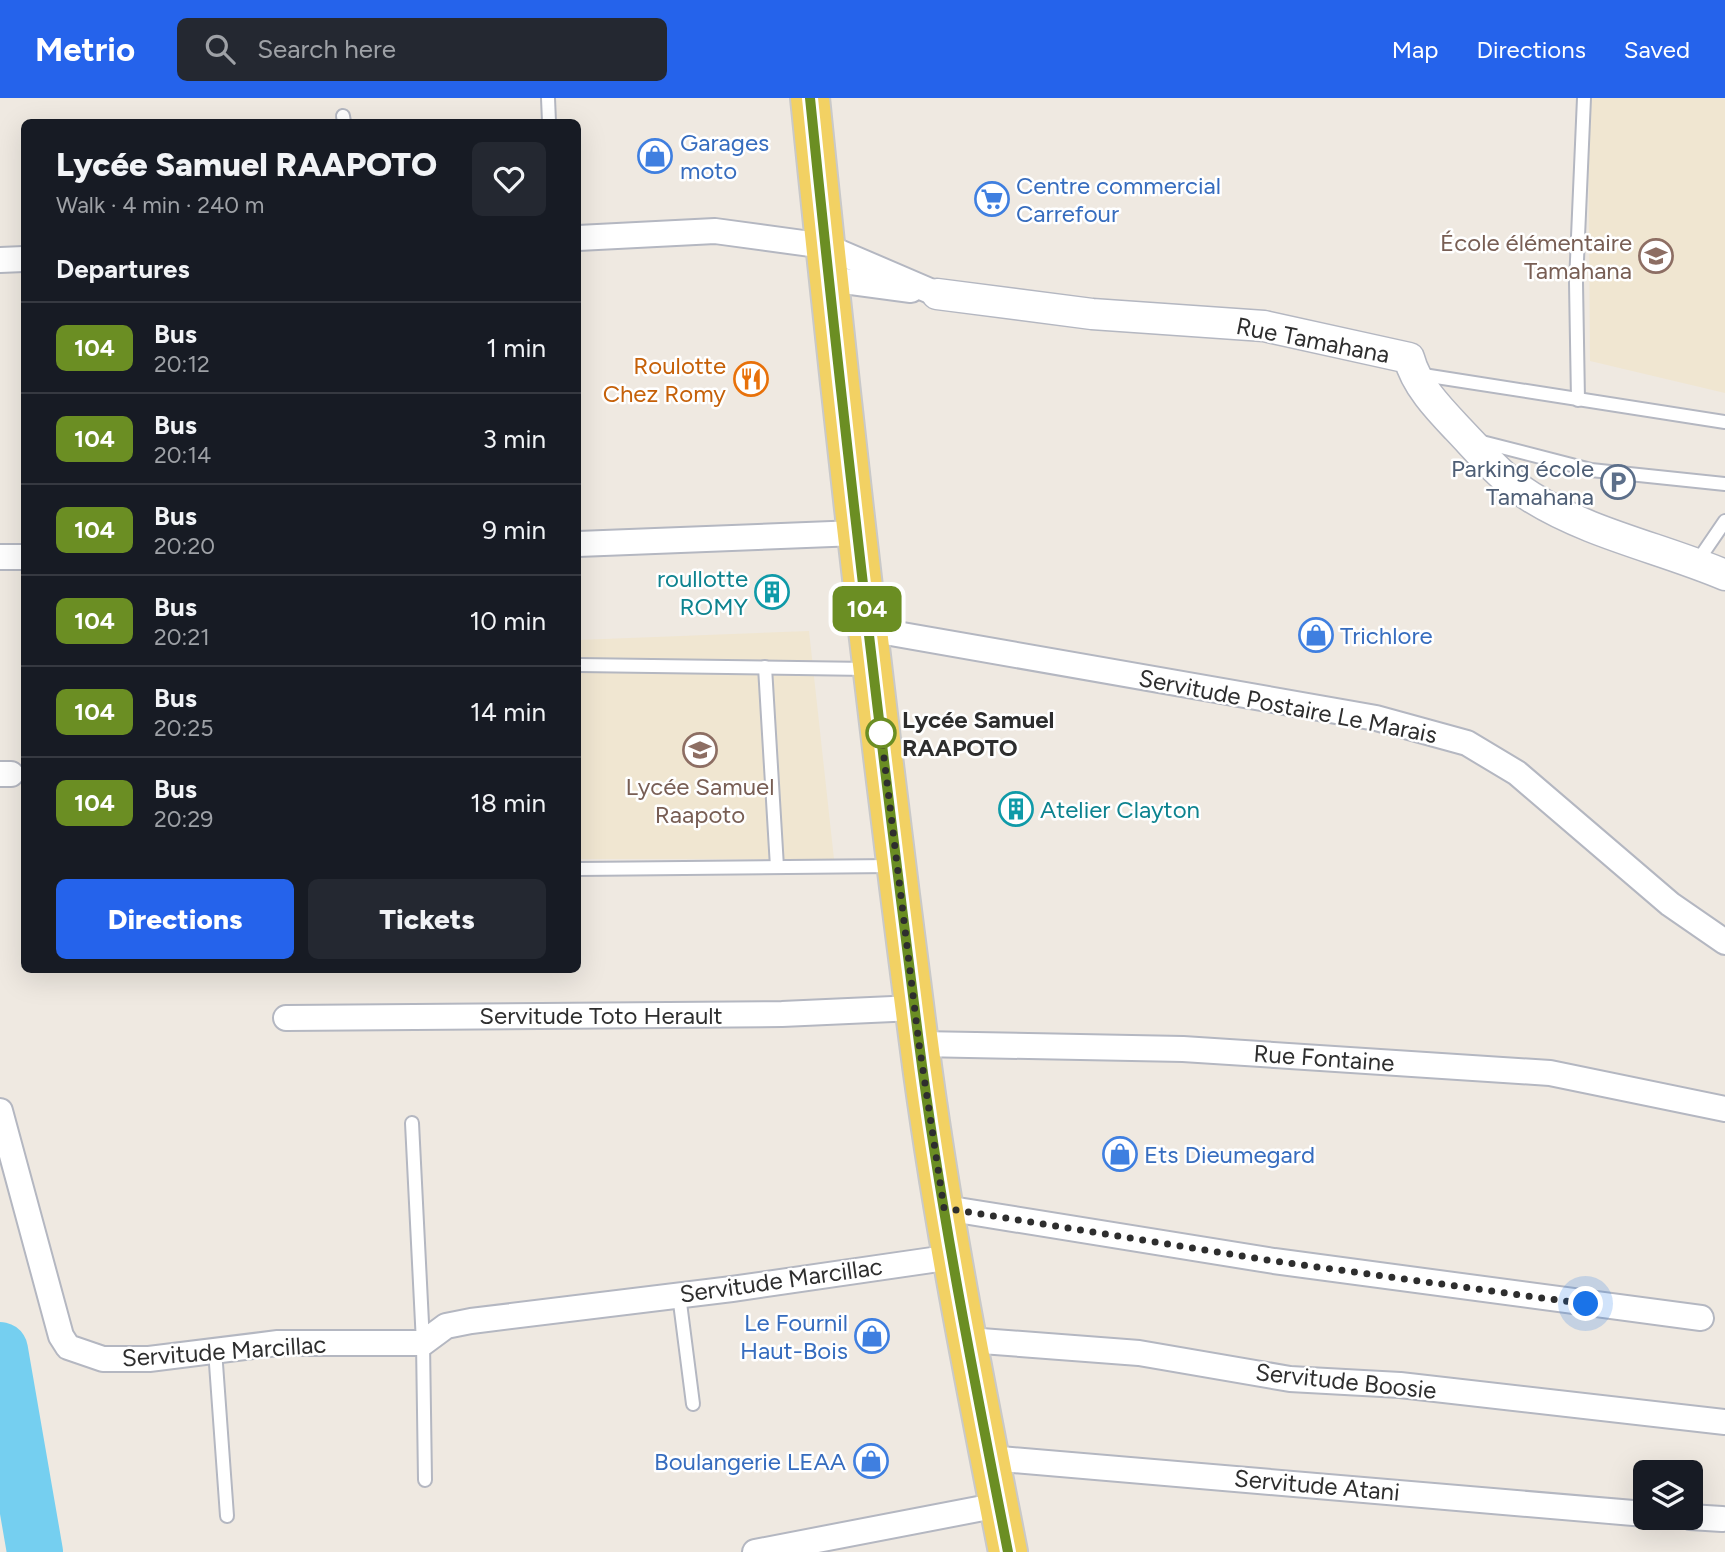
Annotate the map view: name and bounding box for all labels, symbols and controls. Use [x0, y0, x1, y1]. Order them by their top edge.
search box [177, 18, 667, 81]
text: Metrio [35, 30, 135, 69]
icon: search [201, 30, 239, 68]
text: Search here [257, 33, 396, 65]
text: Map [1392, 35, 1438, 64]
text: Directions [1476, 35, 1586, 64]
text: Saved [1624, 35, 1690, 64]
place label: Garages moto [680, 128, 769, 185]
shop icon: Garages moto [636, 137, 674, 175]
button: heart [472, 142, 546, 216]
text: Lycée Samuel RAAPOTO [56, 145, 437, 184]
place label: Centre commercial Carrefour [1016, 171, 1221, 228]
supermarket icon: Centre commercial Carrefour [973, 180, 1011, 218]
text: Walk · 4 min · 240 m [56, 191, 264, 219]
place label: École élémentaire Tamahana [1440, 228, 1632, 285]
school or university icon: École élémentaire Tamahana [1637, 237, 1675, 275]
text: Departures [56, 253, 190, 285]
street label: Rue Tamahana [1234, 311, 1392, 369]
text: Bus [154, 318, 197, 350]
text: 1 min [486, 332, 546, 364]
text: 104 [74, 333, 115, 362]
text: 20:12 [154, 350, 210, 378]
place label: Roulotte Chez Romy [603, 351, 726, 408]
restaurant icon: Roulotte Chez Romy [732, 360, 770, 398]
text: Bus [154, 409, 197, 441]
text: 3 min [483, 423, 546, 455]
text: 104 [74, 424, 115, 453]
text: 20:14 [154, 441, 211, 469]
place label: Parking école Tamahana [1451, 454, 1594, 511]
parking icon: Parking école Tamahana [1599, 463, 1637, 501]
text: Bus [154, 500, 197, 532]
text: 9 min [482, 514, 546, 546]
text: 104 [74, 515, 115, 544]
text: 20:20 [154, 532, 215, 560]
place label: roullotte ROMY [657, 564, 748, 621]
building icon: roullotte ROMY [753, 573, 791, 611]
line badge: 104 [827, 586, 907, 632]
text: Bus [154, 591, 197, 623]
text: 104 [847, 594, 887, 623]
text: 10 min [470, 605, 546, 637]
text: 104 [74, 606, 115, 635]
shop icon: Trichlore [1297, 616, 1335, 654]
place label: Trichlore [1340, 621, 1433, 650]
text: 20:21 [154, 623, 210, 651]
street label: Servitude Postaire Le Marais [1136, 663, 1440, 749]
text: Bus [154, 682, 197, 714]
text: 14 min [470, 696, 546, 728]
text: 104 [74, 697, 115, 726]
place label: Lycée Samuel RAAPOTO [902, 705, 1055, 762]
text: 20:25 [154, 714, 214, 742]
marker: Lycée Samuel RAAPOTO [866, 718, 896, 748]
school or university icon: Lycée Samuel Raapoto [681, 731, 719, 769]
place label: Lycée Samuel Raapoto [625, 772, 775, 829]
text: Bus [154, 773, 197, 805]
text: 18 min [470, 787, 546, 819]
text: 104 [74, 788, 115, 817]
building icon: Atelier Clayton [997, 790, 1035, 828]
place label: Atelier Clayton [1040, 795, 1200, 824]
text: 20:29 [154, 805, 213, 833]
button: Directions [56, 879, 294, 959]
button: Tickets [308, 879, 546, 959]
street label: Servitude Toto Herault [479, 1001, 723, 1030]
street label: Rue Fontaine [1253, 1039, 1395, 1077]
shop icon: Ets Dieumegard [1101, 1135, 1139, 1173]
place label: Ets Dieumegard [1144, 1140, 1315, 1169]
street label: Servitude Marcillac [678, 1251, 884, 1309]
your location [1568, 1286, 1603, 1321]
place label: Le Fournil Haut-Bois [740, 1308, 848, 1365]
shop icon: Le Fournil Haut-Bois [853, 1317, 891, 1355]
street label: Servitude Marcillac [121, 1329, 327, 1373]
street label: Servitude Boosie [1254, 1357, 1438, 1405]
shop icon: Boulangerie LEAA [852, 1442, 890, 1480]
place label: Boulangerie LEAA [654, 1447, 847, 1476]
map controls [1633, 1460, 1703, 1530]
button: layers [1633, 1460, 1703, 1530]
street label: Servitude Atani [1233, 1463, 1401, 1507]

